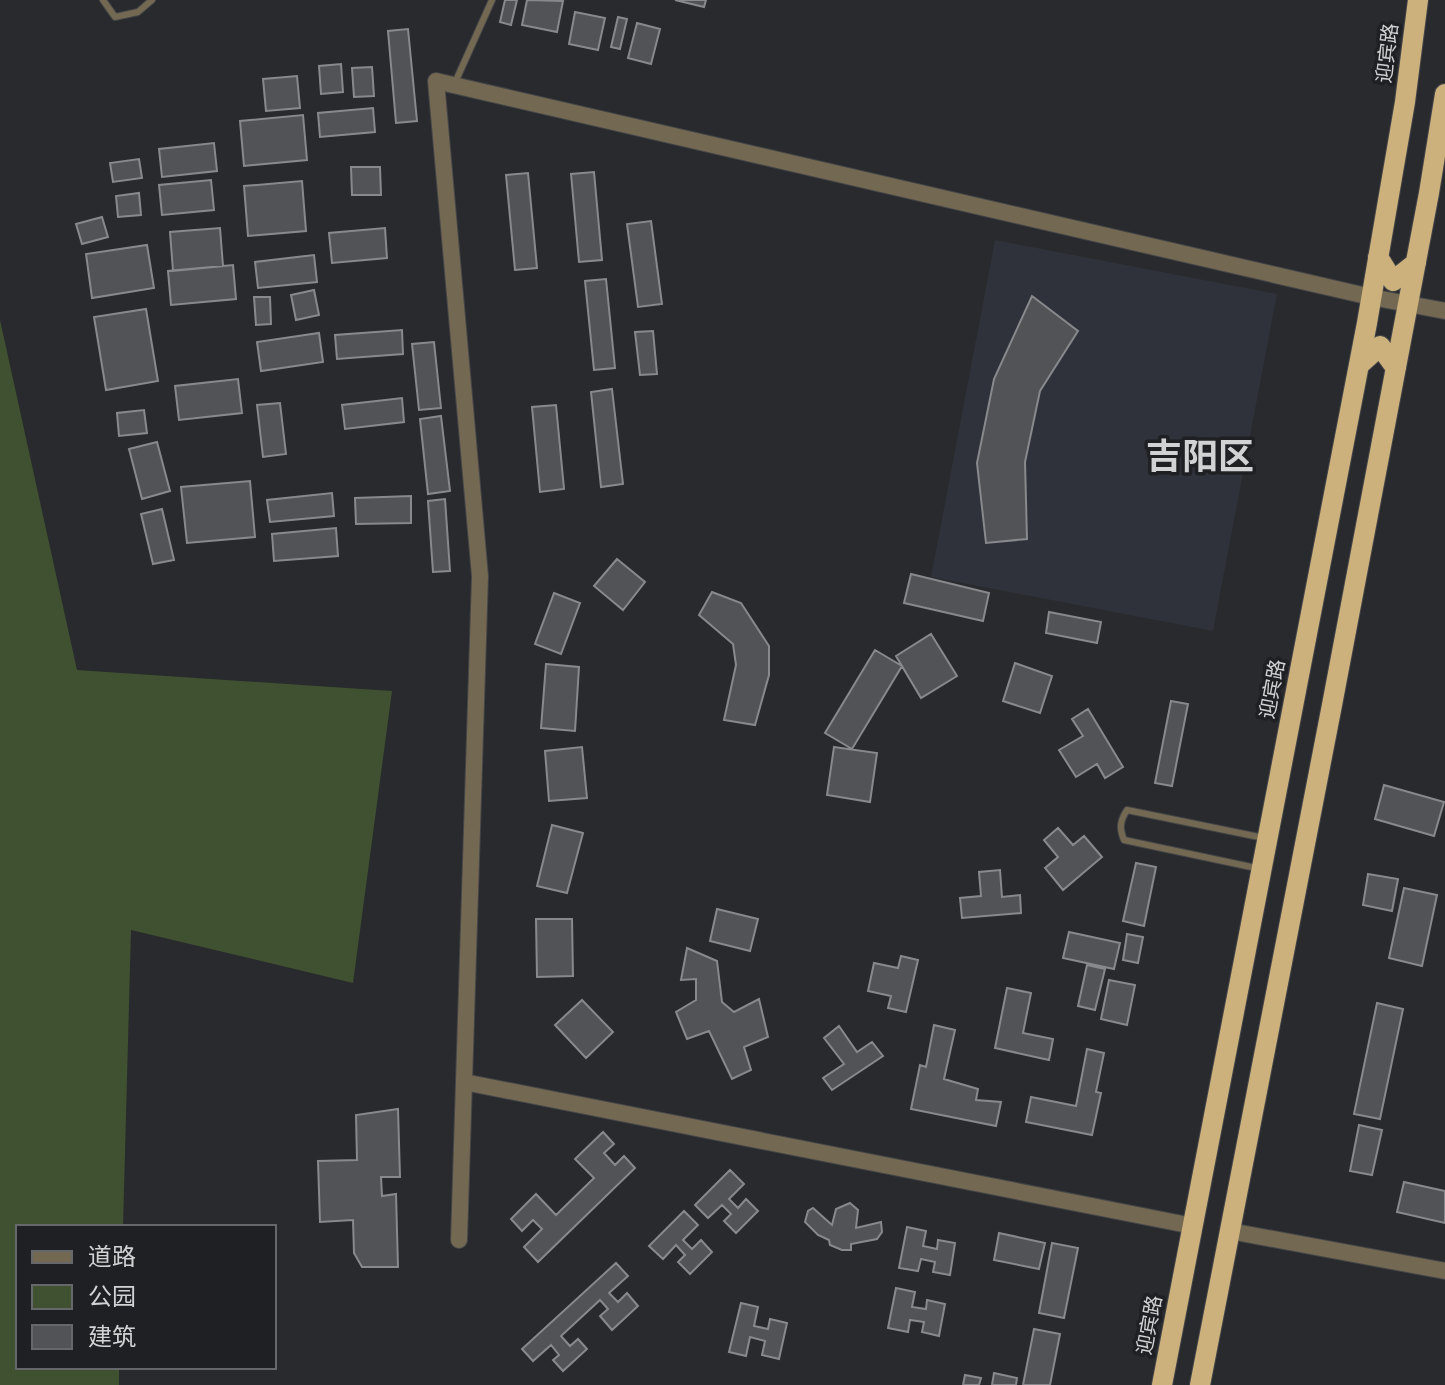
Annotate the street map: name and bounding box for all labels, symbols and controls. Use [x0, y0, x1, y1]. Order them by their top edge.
street label: 迎宾路 [1371, 22, 1403, 84]
district label: 吉阳区 [1146, 434, 1254, 478]
street label: 迎宾路 [1254, 657, 1290, 721]
legend [16, 1225, 276, 1369]
text: 道路 [88, 1242, 136, 1271]
text: 公园 [88, 1282, 136, 1311]
street label: 迎宾路 [1131, 1293, 1167, 1357]
text: 建筑 [88, 1322, 136, 1351]

